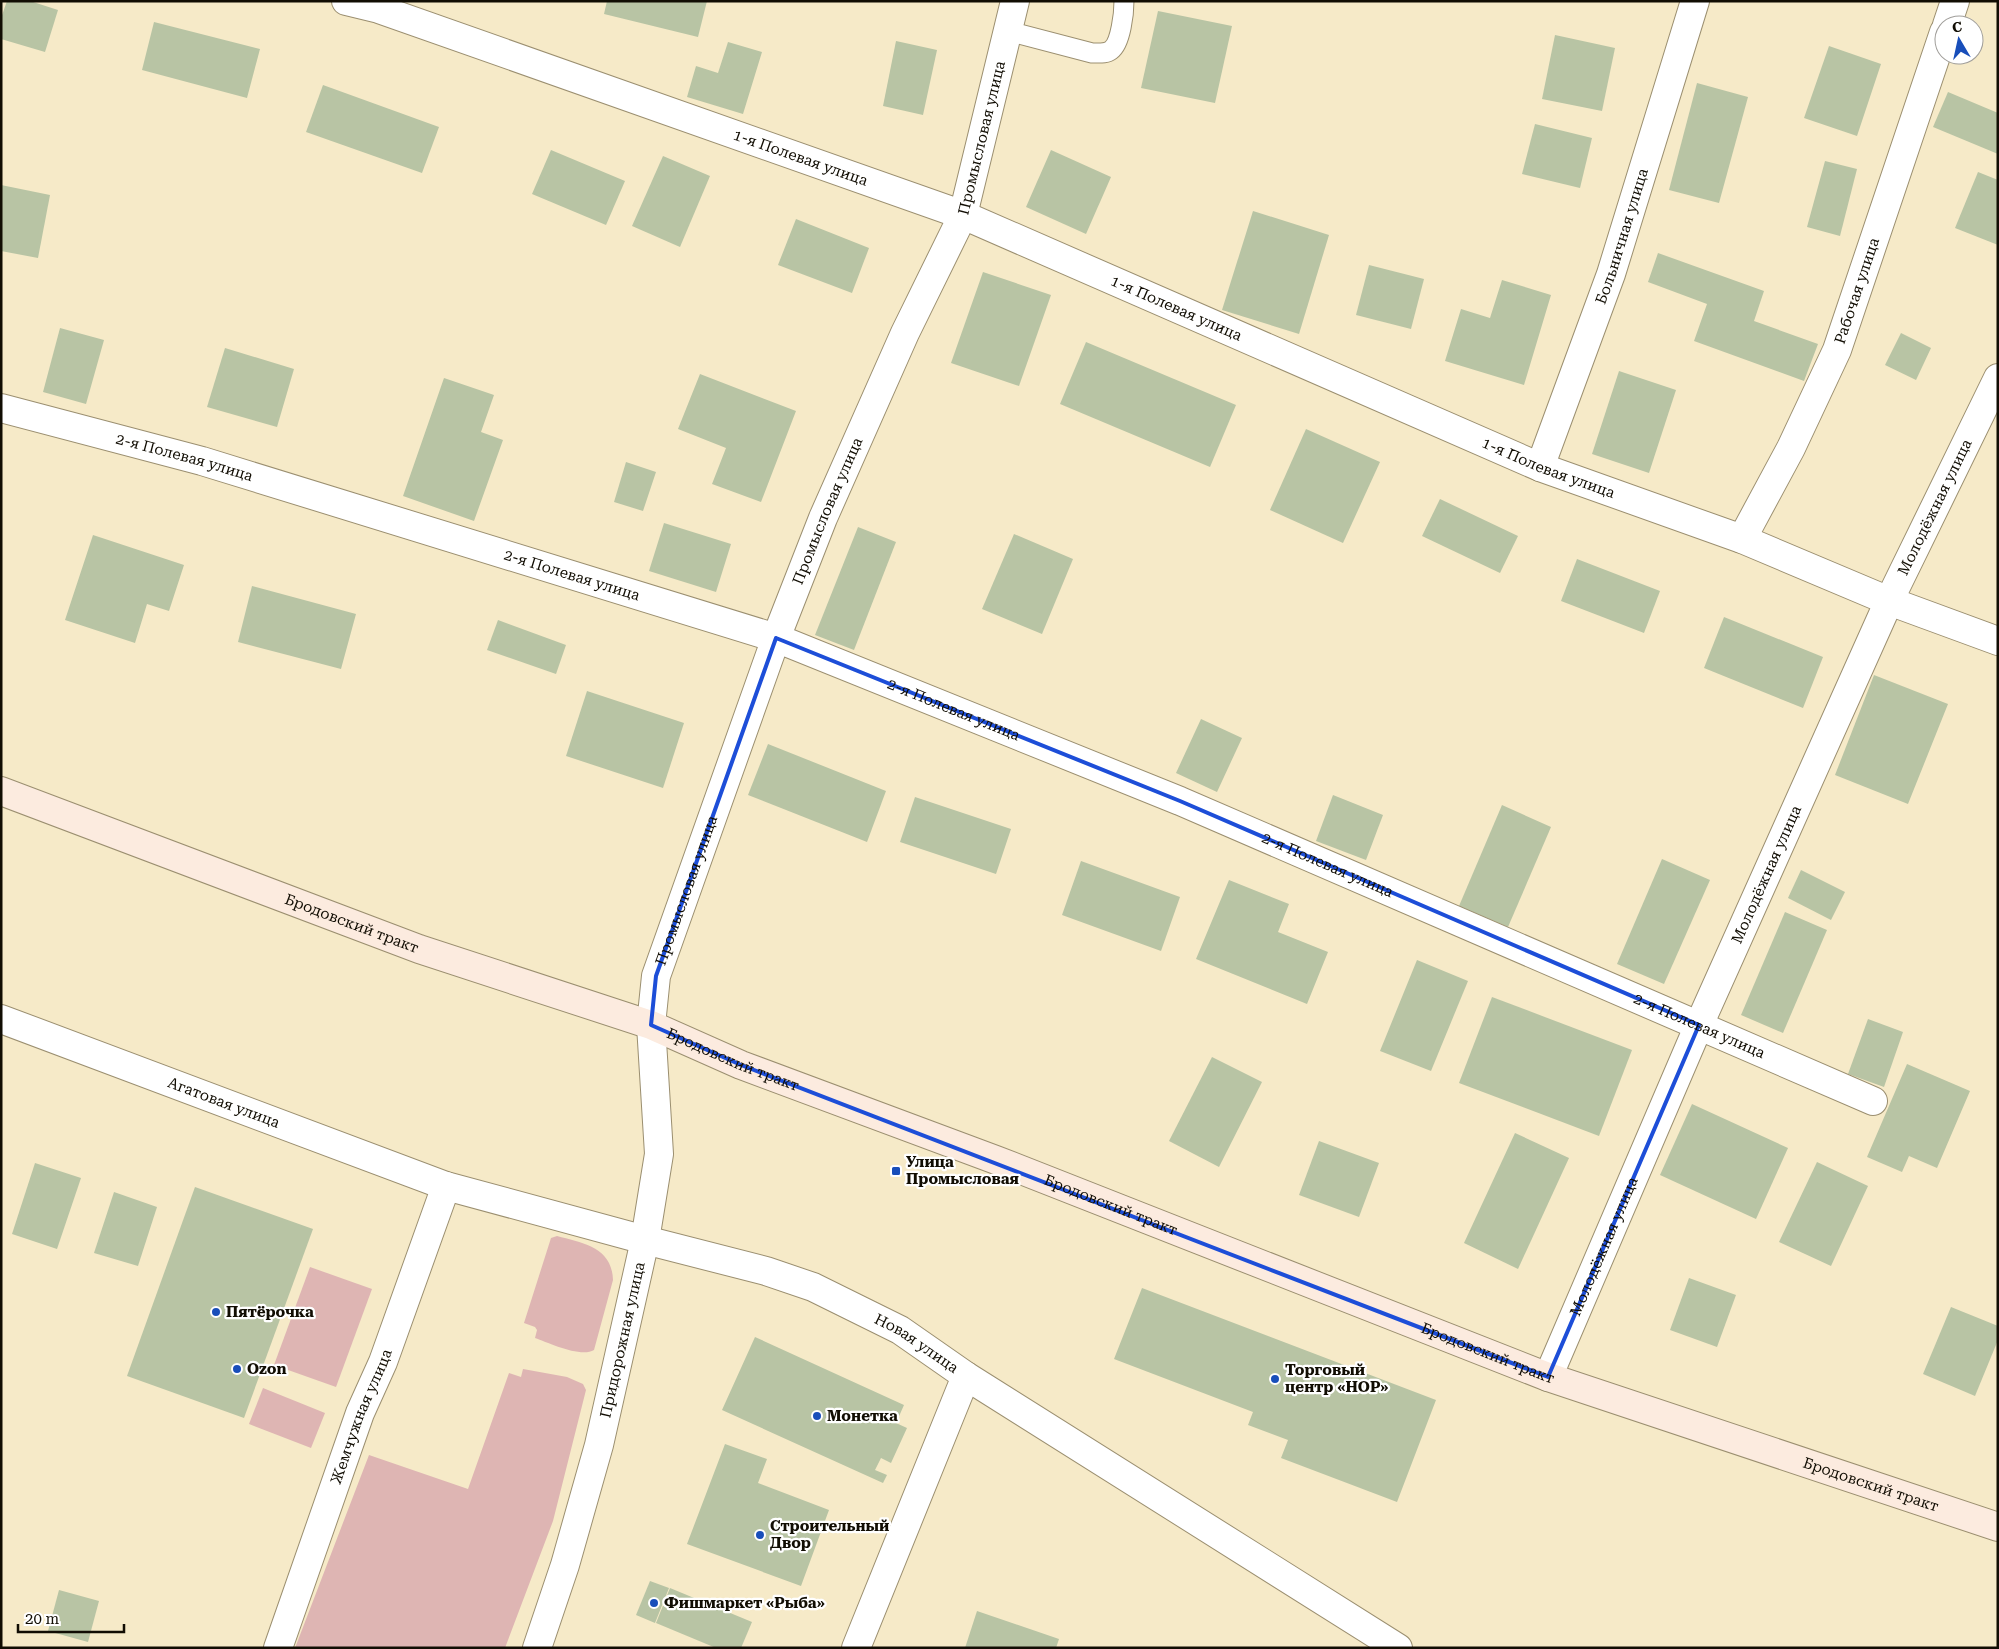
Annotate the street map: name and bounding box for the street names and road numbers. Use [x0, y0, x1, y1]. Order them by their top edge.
street label: Промысловая улица [954, 59, 1009, 217]
street label: 1-я Полевая улица [731, 126, 870, 190]
street label: Больничная улица [1592, 166, 1652, 307]
street label: Рабочая улица [1831, 235, 1883, 346]
street label: 1-я Полевая улица [1108, 272, 1245, 345]
street label: 2-я Полевая улица [114, 430, 255, 485]
street label: 1-я Полевая улица [1479, 434, 1617, 502]
street label: Промысловая улица [789, 435, 867, 587]
street label: Молодёжная улица [1894, 436, 1976, 578]
street label: 2-я Полевая улица [502, 546, 642, 605]
street label: 2-я Полевая улица [885, 675, 1022, 744]
street label: Молодёжная улица [1728, 803, 1805, 946]
street label: Промысловая улица [651, 813, 721, 968]
street label: 2-я Полевая улица [1259, 829, 1396, 901]
street label: Бродовский тракт [282, 890, 421, 957]
street label: 2-я Полевая улица [1631, 989, 1768, 1062]
street label: Бродовский тракт [664, 1024, 802, 1095]
street label: Агатовая улица [165, 1073, 282, 1132]
street label: Бродовский тракт [1042, 1171, 1180, 1239]
street label: Молодёжная улица [1566, 1174, 1642, 1319]
street label: Придорожная улица [596, 1260, 649, 1420]
street label: Новая улица [872, 1310, 962, 1377]
street label: Бродовский тракт [1418, 1319, 1557, 1387]
street label: Жемчужная улица [327, 1347, 396, 1487]
street label: Бродовский тракт [1801, 1454, 1941, 1516]

